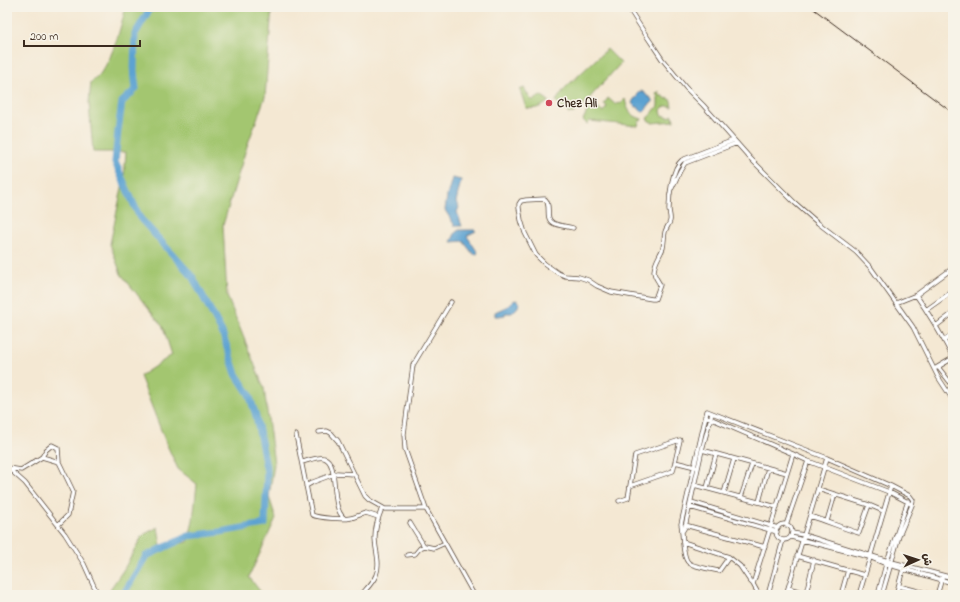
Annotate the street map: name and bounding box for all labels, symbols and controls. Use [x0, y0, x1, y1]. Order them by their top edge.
scale bar [24, 22, 140, 48]
text: 200 m [30, 28, 59, 46]
place label: Chez Ali [557, 94, 597, 113]
marker: Chez Ali [544, 98, 554, 108]
north arrow [898, 540, 938, 580]
text: ش [919, 553, 935, 566]

